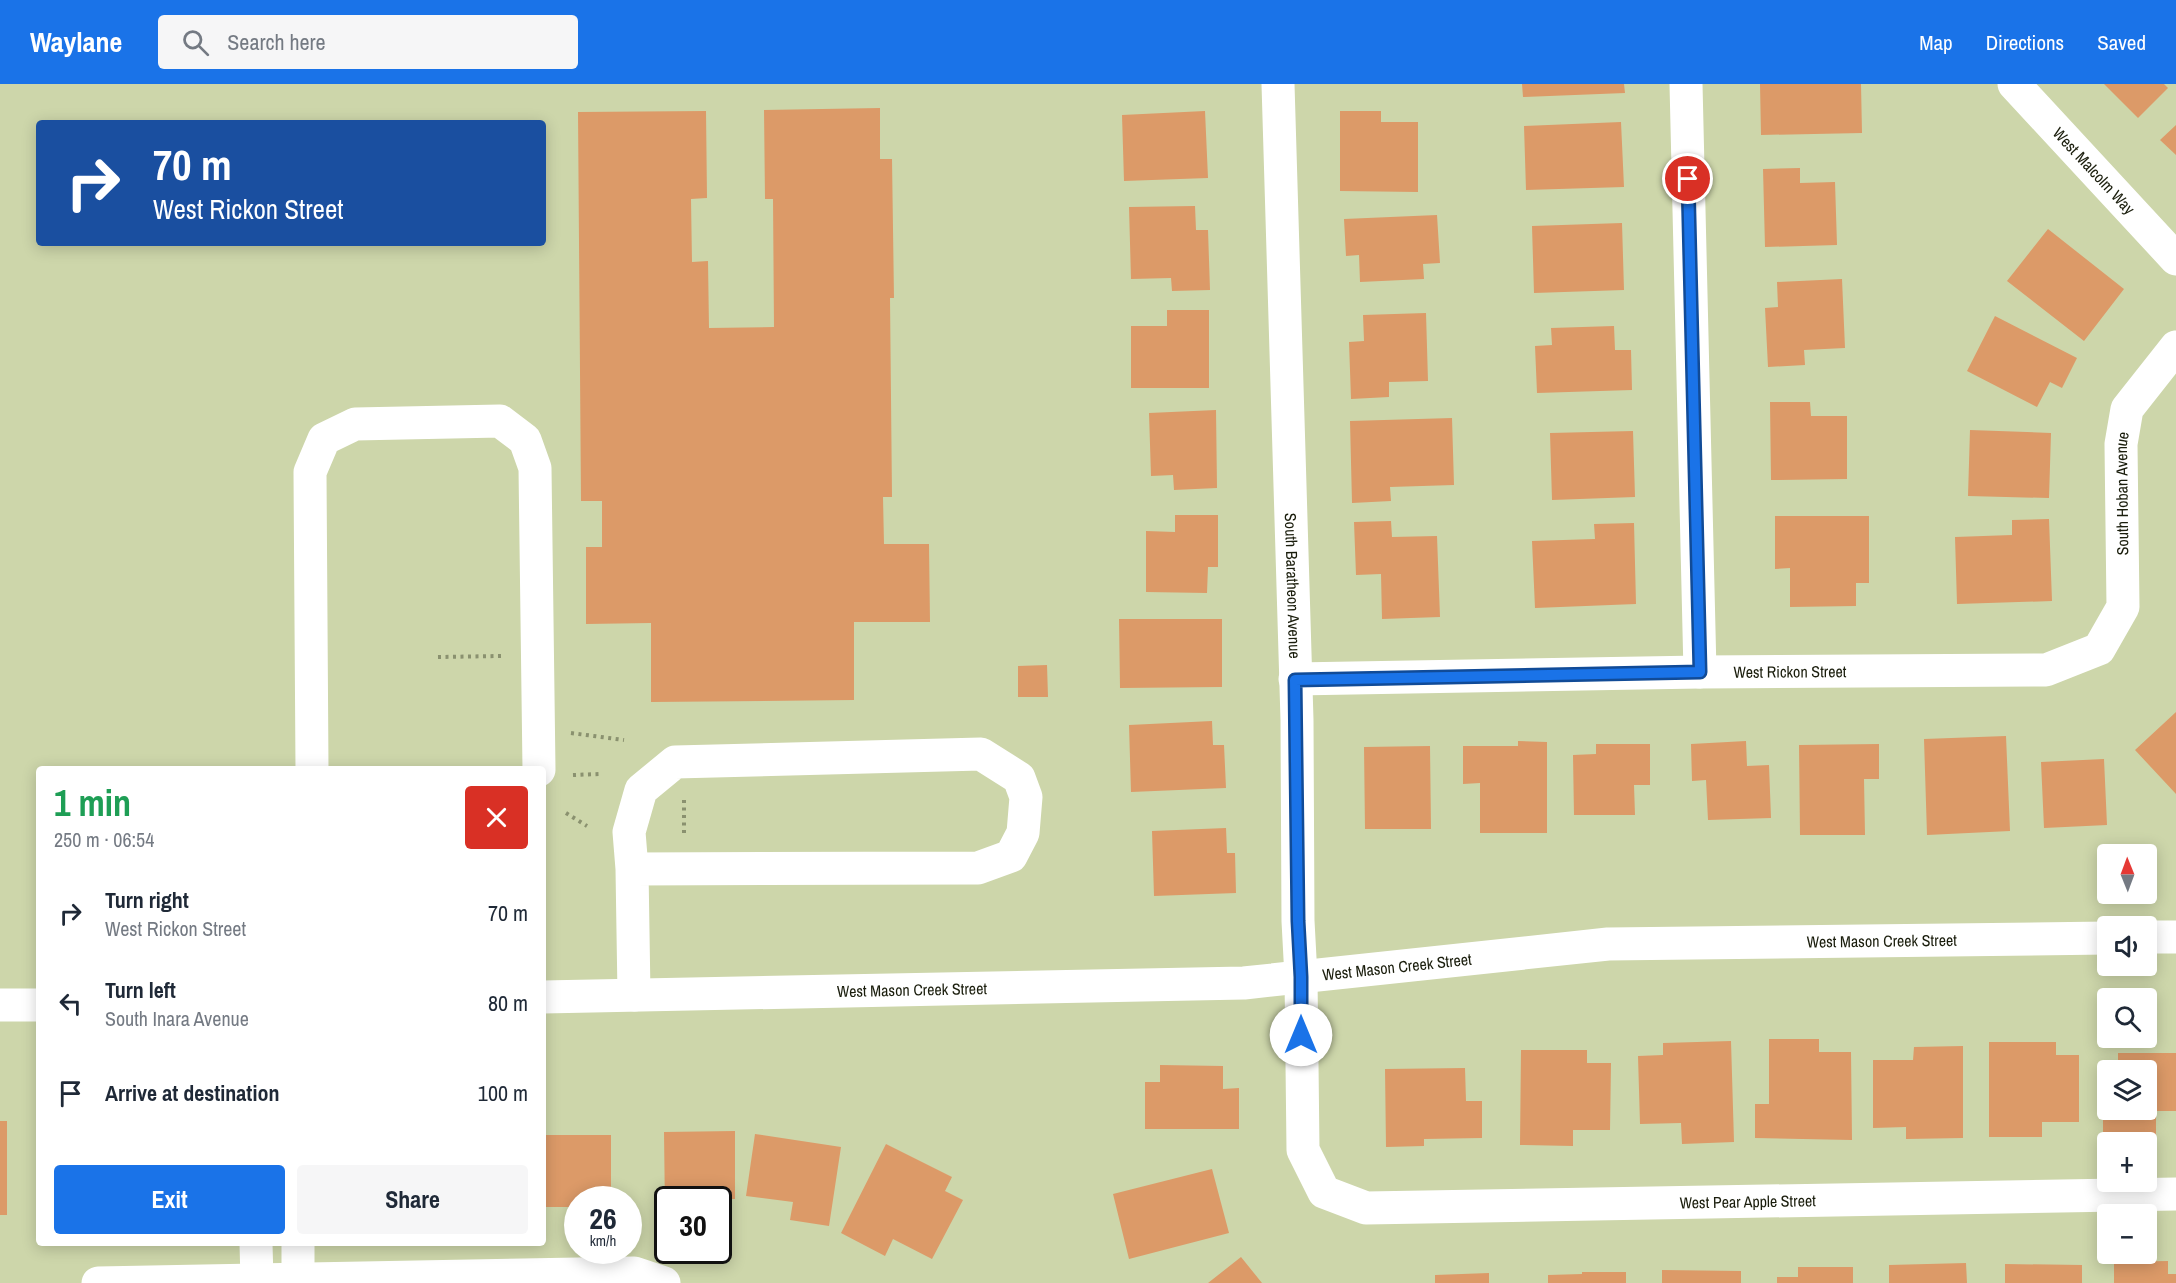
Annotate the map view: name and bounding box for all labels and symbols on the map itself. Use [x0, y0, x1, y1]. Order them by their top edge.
street label: West Malcolm Way [2048, 122, 2140, 219]
pin [1662, 153, 1713, 204]
street label: South Hoban Avenue [2110, 430, 2134, 556]
street label: South Baratheon Avenue [1280, 513, 1306, 659]
street label: West Rickon Street [1733, 660, 1847, 683]
north arrow [2097, 844, 2157, 904]
street label: West Mason Creek Street [1807, 929, 1957, 953]
street label: West Mason Creek Street [1321, 948, 1473, 986]
street label: West Mason Creek Street [837, 977, 988, 1002]
position arrow [1269, 1003, 1333, 1067]
speed limit sign: 30 [654, 1186, 732, 1264]
street label: West Pear Apple Street [1679, 1189, 1816, 1214]

